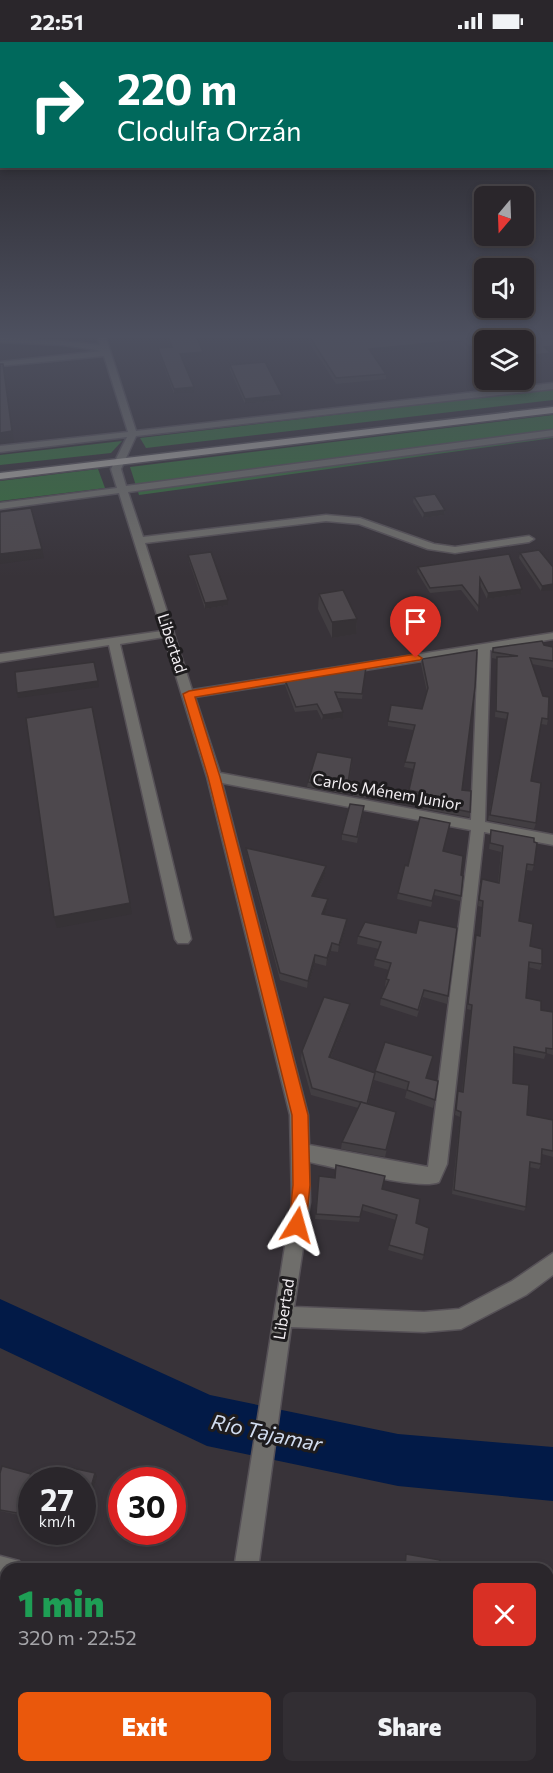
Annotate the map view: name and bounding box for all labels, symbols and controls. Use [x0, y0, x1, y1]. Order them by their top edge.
text: 22:51 [30, 8, 84, 35]
text: 220 m [117, 62, 237, 114]
icon: right [18, 66, 96, 144]
text: Clodulfa Orzán [117, 114, 301, 147]
north arrow [474, 186, 534, 246]
map controls [474, 186, 534, 390]
button: sound [474, 258, 534, 318]
button: layers [474, 330, 534, 390]
pin [390, 596, 441, 658]
icon: arrive [399, 605, 432, 638]
street label: Libertad [154, 611, 192, 675]
street label: Carlos Ménem Junior [311, 769, 463, 814]
position arrow [265, 1193, 329, 1257]
street label: Libertad [269, 1277, 297, 1341]
water label: Río Tajamar [209, 1408, 325, 1456]
speed limit sign: 30 [108, 1467, 186, 1545]
text: 27 [40, 1480, 74, 1517]
text: km/h [39, 1512, 75, 1530]
text: 1 min [18, 1580, 104, 1624]
button: close [473, 1583, 536, 1646]
text: 320 m · 22:52 [18, 1625, 137, 1649]
button: Exit [18, 1692, 271, 1761]
button: Share [283, 1692, 536, 1761]

